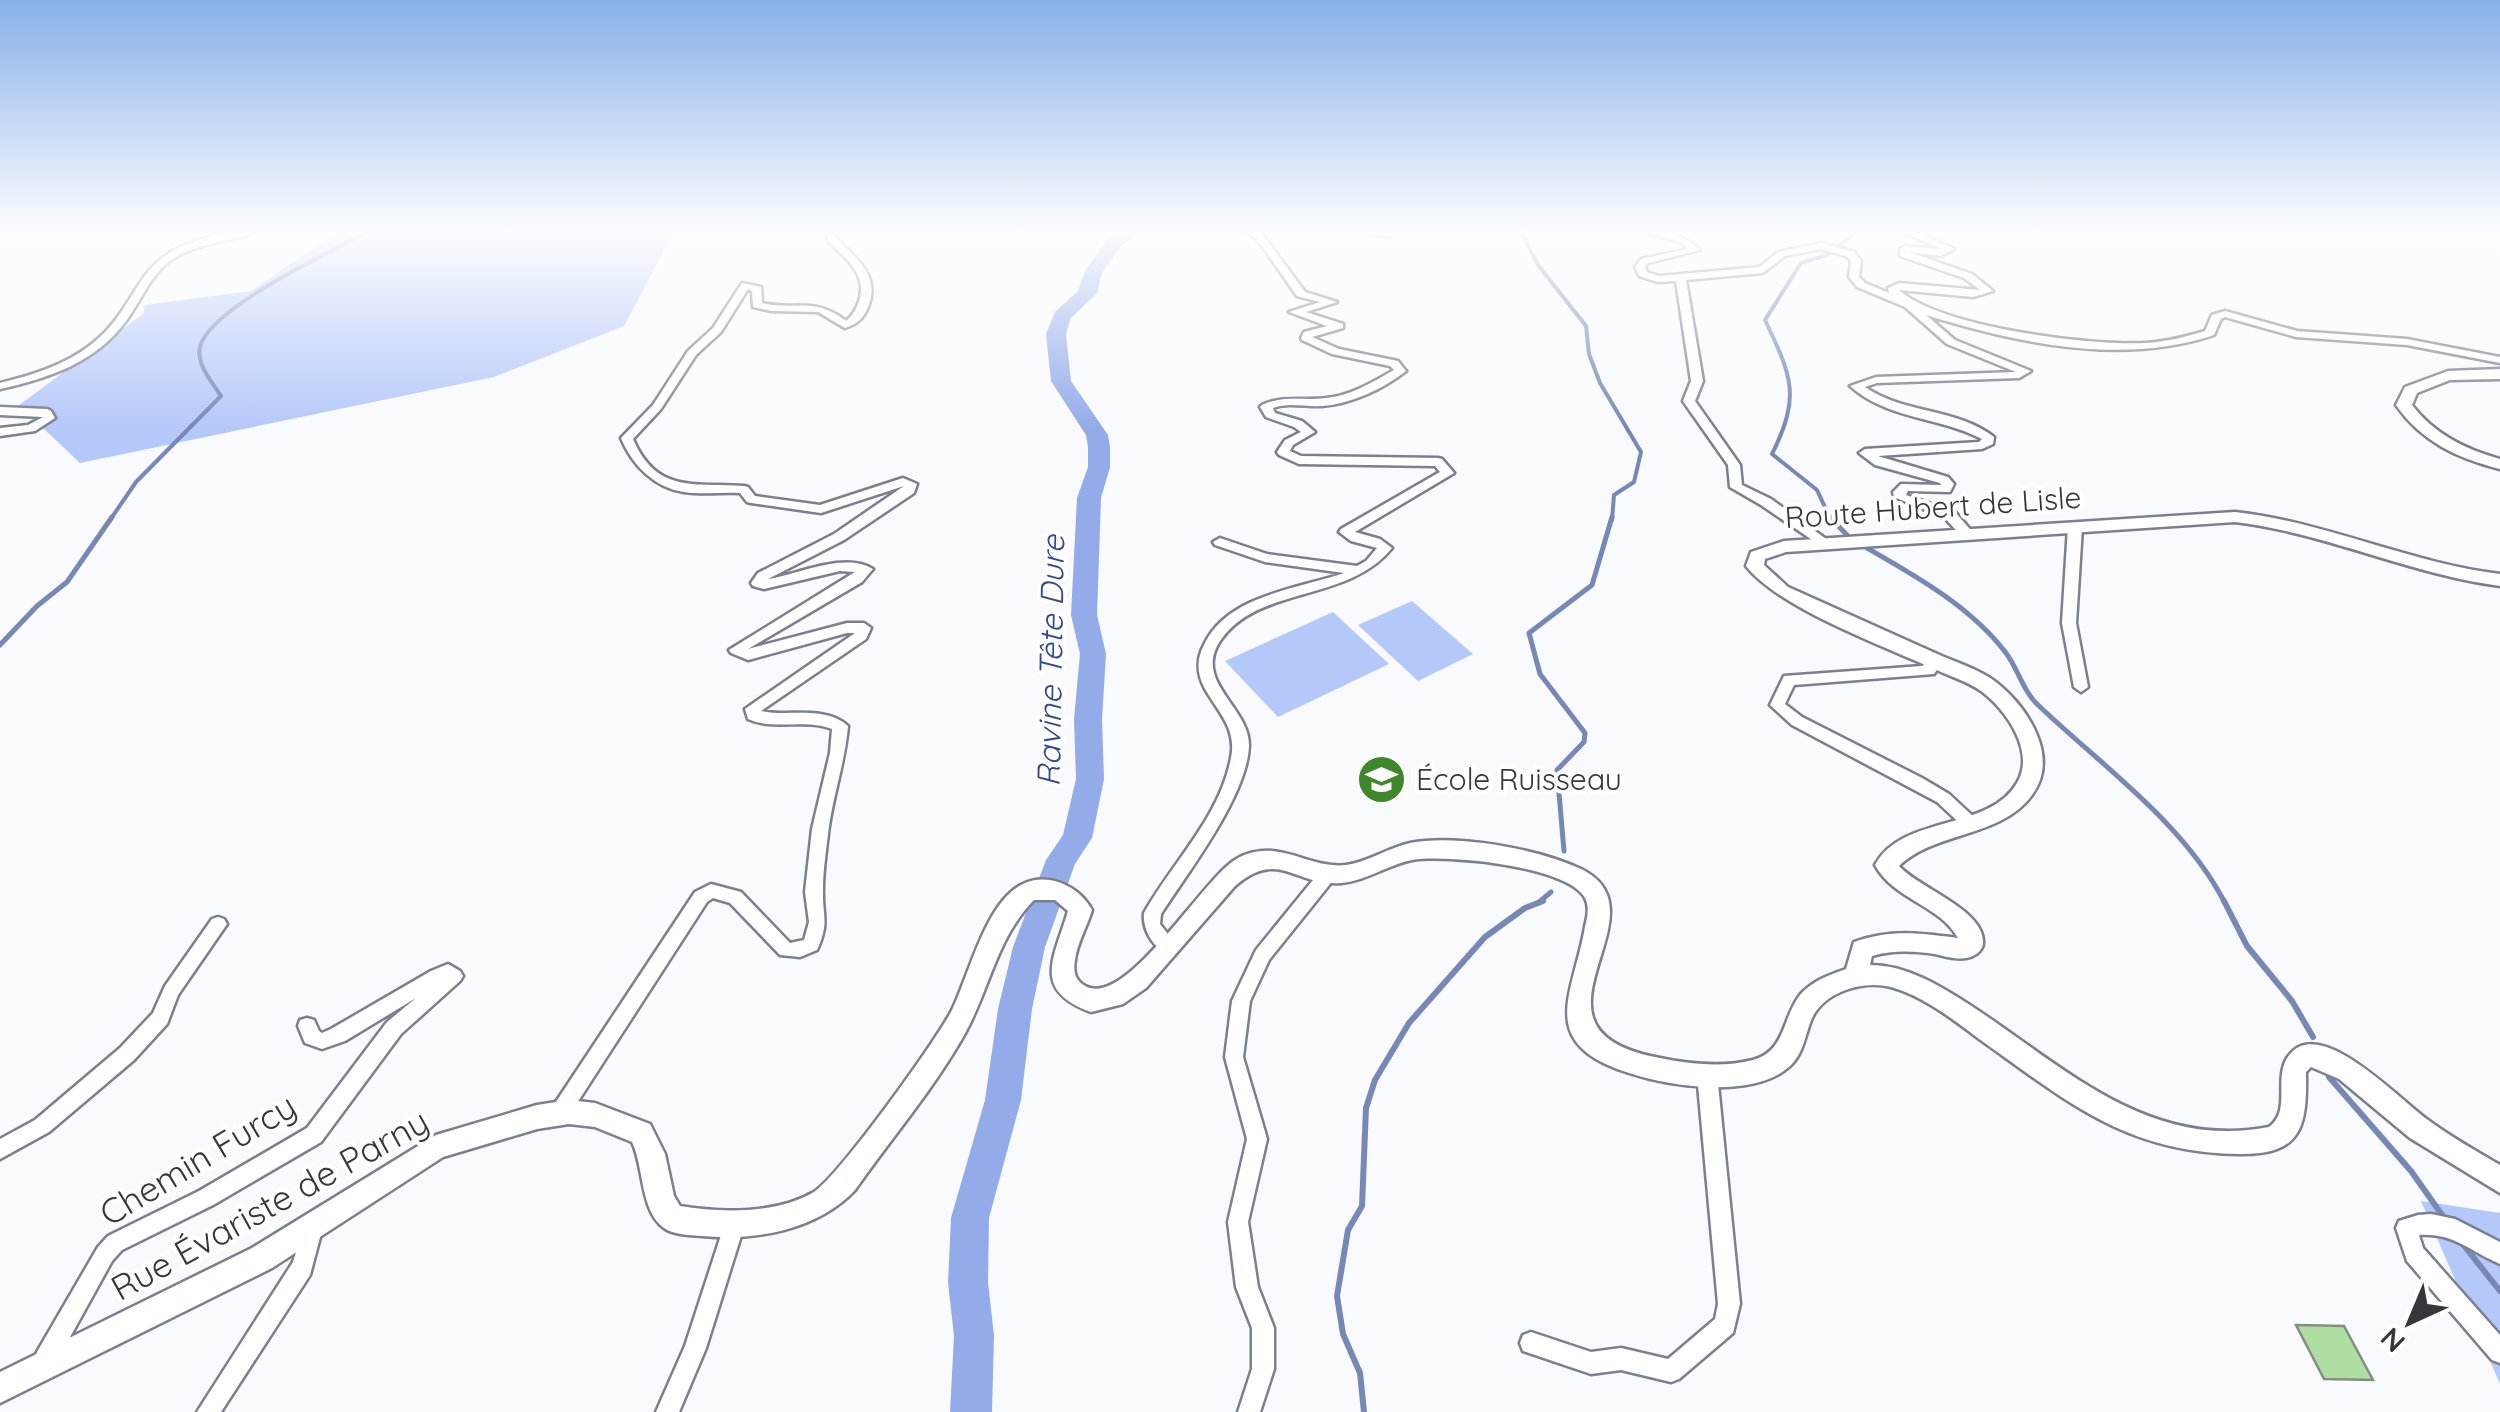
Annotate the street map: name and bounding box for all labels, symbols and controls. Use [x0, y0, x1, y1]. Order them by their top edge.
street label: Route Hubert de Lisle [1783, 478, 2083, 536]
water label: Ravine Tête Dure [1028, 533, 1072, 787]
school or university icon: École Ruisseau [1355, 754, 1407, 806]
place label: École Ruisseau [1416, 760, 1622, 798]
street label: Chemin Furcy [91, 1083, 304, 1235]
street label: Rue Évariste de Parny [103, 1099, 436, 1310]
north arrow [2360, 1272, 2460, 1372]
text: N [2373, 1321, 2412, 1360]

